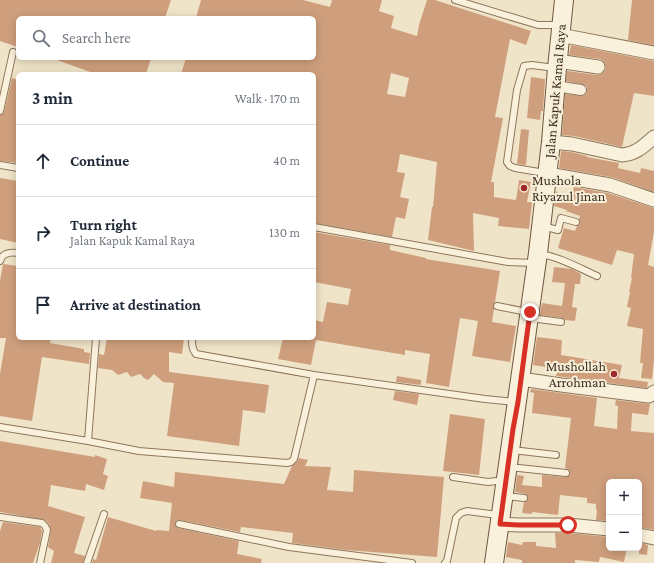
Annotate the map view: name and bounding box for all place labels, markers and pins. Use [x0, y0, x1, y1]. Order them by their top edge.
place label: Mushola Riyazul Jinan [532, 172, 606, 204]
marker: Mushola Riyazul Jinan [519, 183, 529, 193]
place label: Mushollah Arrohman [546, 358, 606, 390]
marker: Mushollah Arrohman [609, 369, 619, 379]

